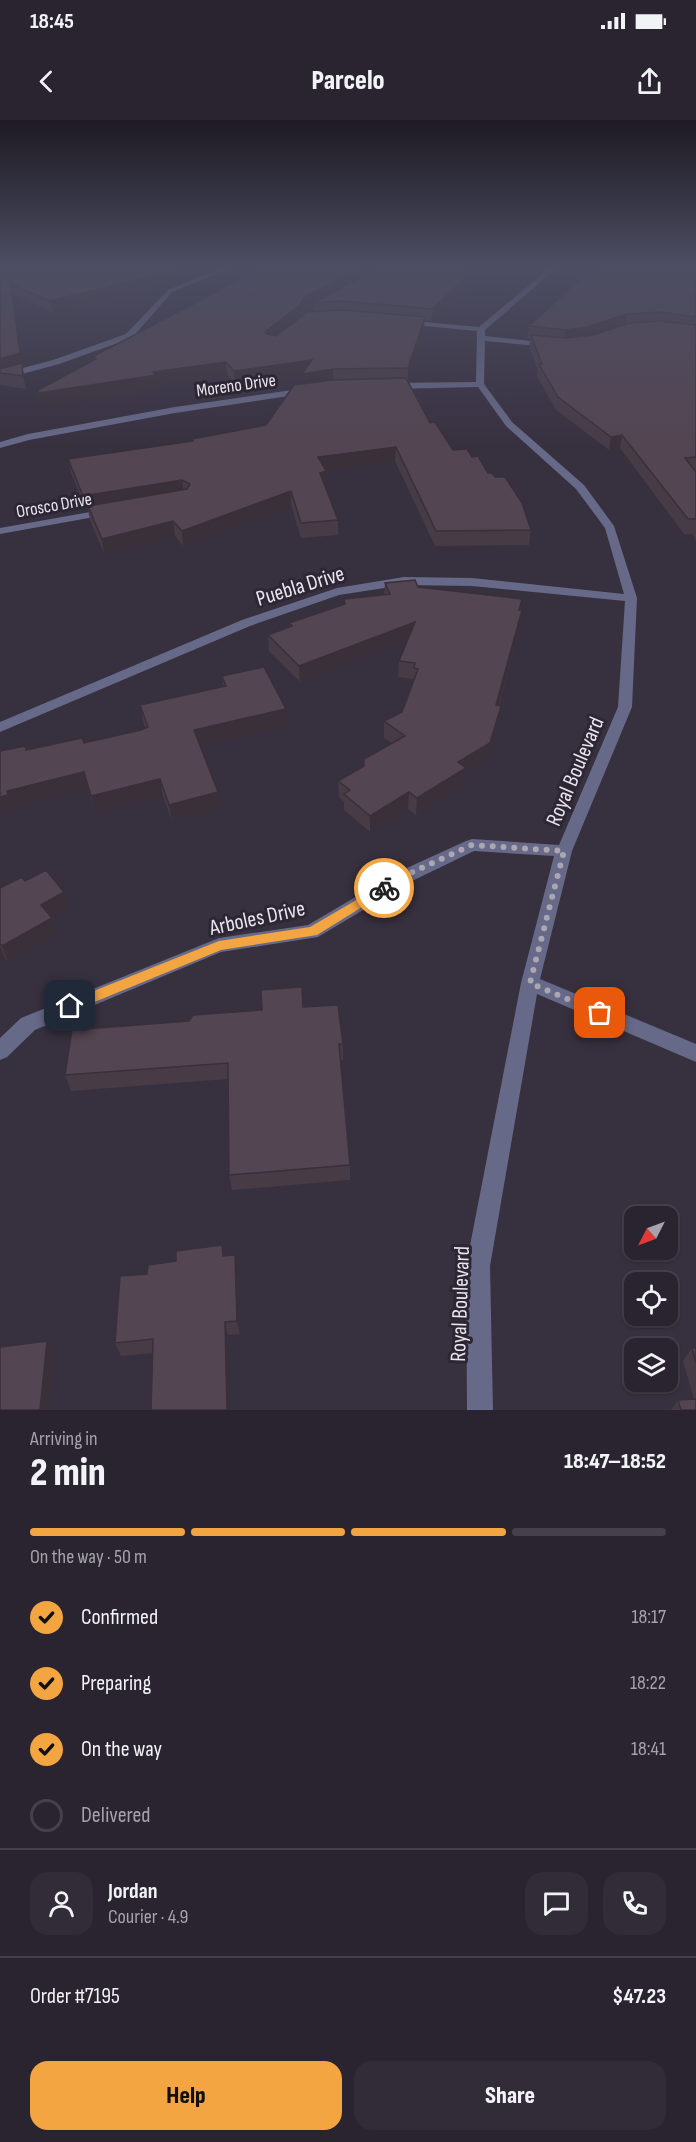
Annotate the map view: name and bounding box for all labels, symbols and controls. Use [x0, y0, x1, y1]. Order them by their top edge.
text: 18:45 [30, 8, 74, 35]
icon: back [30, 65, 63, 98]
text: Parcelo [311, 65, 385, 97]
icon: share [633, 65, 666, 98]
street label: Moreno Drive [195, 370, 277, 401]
street label: Orosco Drive [15, 489, 94, 522]
street label: Puebla Drive [253, 560, 348, 613]
street label: Royal Boulevard [540, 713, 610, 830]
courier [354, 858, 414, 918]
icon: bike [368, 872, 401, 905]
street label: Arboles Drive [206, 895, 308, 942]
pin [44, 980, 95, 1031]
pin [574, 987, 625, 1038]
icon: home [53, 989, 86, 1022]
icon: bag [583, 996, 616, 1029]
north arrow [624, 1206, 678, 1260]
map controls [624, 1206, 678, 1392]
street label: Royal Boulevard [445, 1246, 476, 1362]
button: locate [624, 1272, 678, 1326]
button: layers [624, 1338, 678, 1392]
text: Arriving in [30, 1427, 98, 1451]
text: 18:47–18:52 [564, 1448, 666, 1475]
text: 2 min [30, 1450, 106, 1497]
text: On the way · 50 m [30, 1545, 147, 1569]
icon: check [30, 1601, 63, 1634]
text: Confirmed [81, 1604, 158, 1631]
text: 18:17 [632, 1605, 666, 1629]
icon: check [30, 1667, 63, 1700]
text: Preparing [81, 1670, 151, 1697]
text: 18:22 [630, 1671, 666, 1695]
icon: check [30, 1733, 63, 1766]
text: On the way [81, 1736, 162, 1763]
text: 18:41 [631, 1737, 666, 1761]
text: Delivered [81, 1802, 150, 1829]
button: person [30, 1872, 93, 1935]
button: chat [525, 1872, 588, 1935]
button: phone [603, 1872, 666, 1935]
text: Jordan [108, 1878, 157, 1905]
text: Courier · 4.9 [108, 1905, 188, 1929]
text: Order #7195 [30, 1983, 120, 2010]
text: $47.23 [612, 1983, 666, 2010]
button: Help [30, 2061, 342, 2130]
button: Share [354, 2061, 666, 2130]

